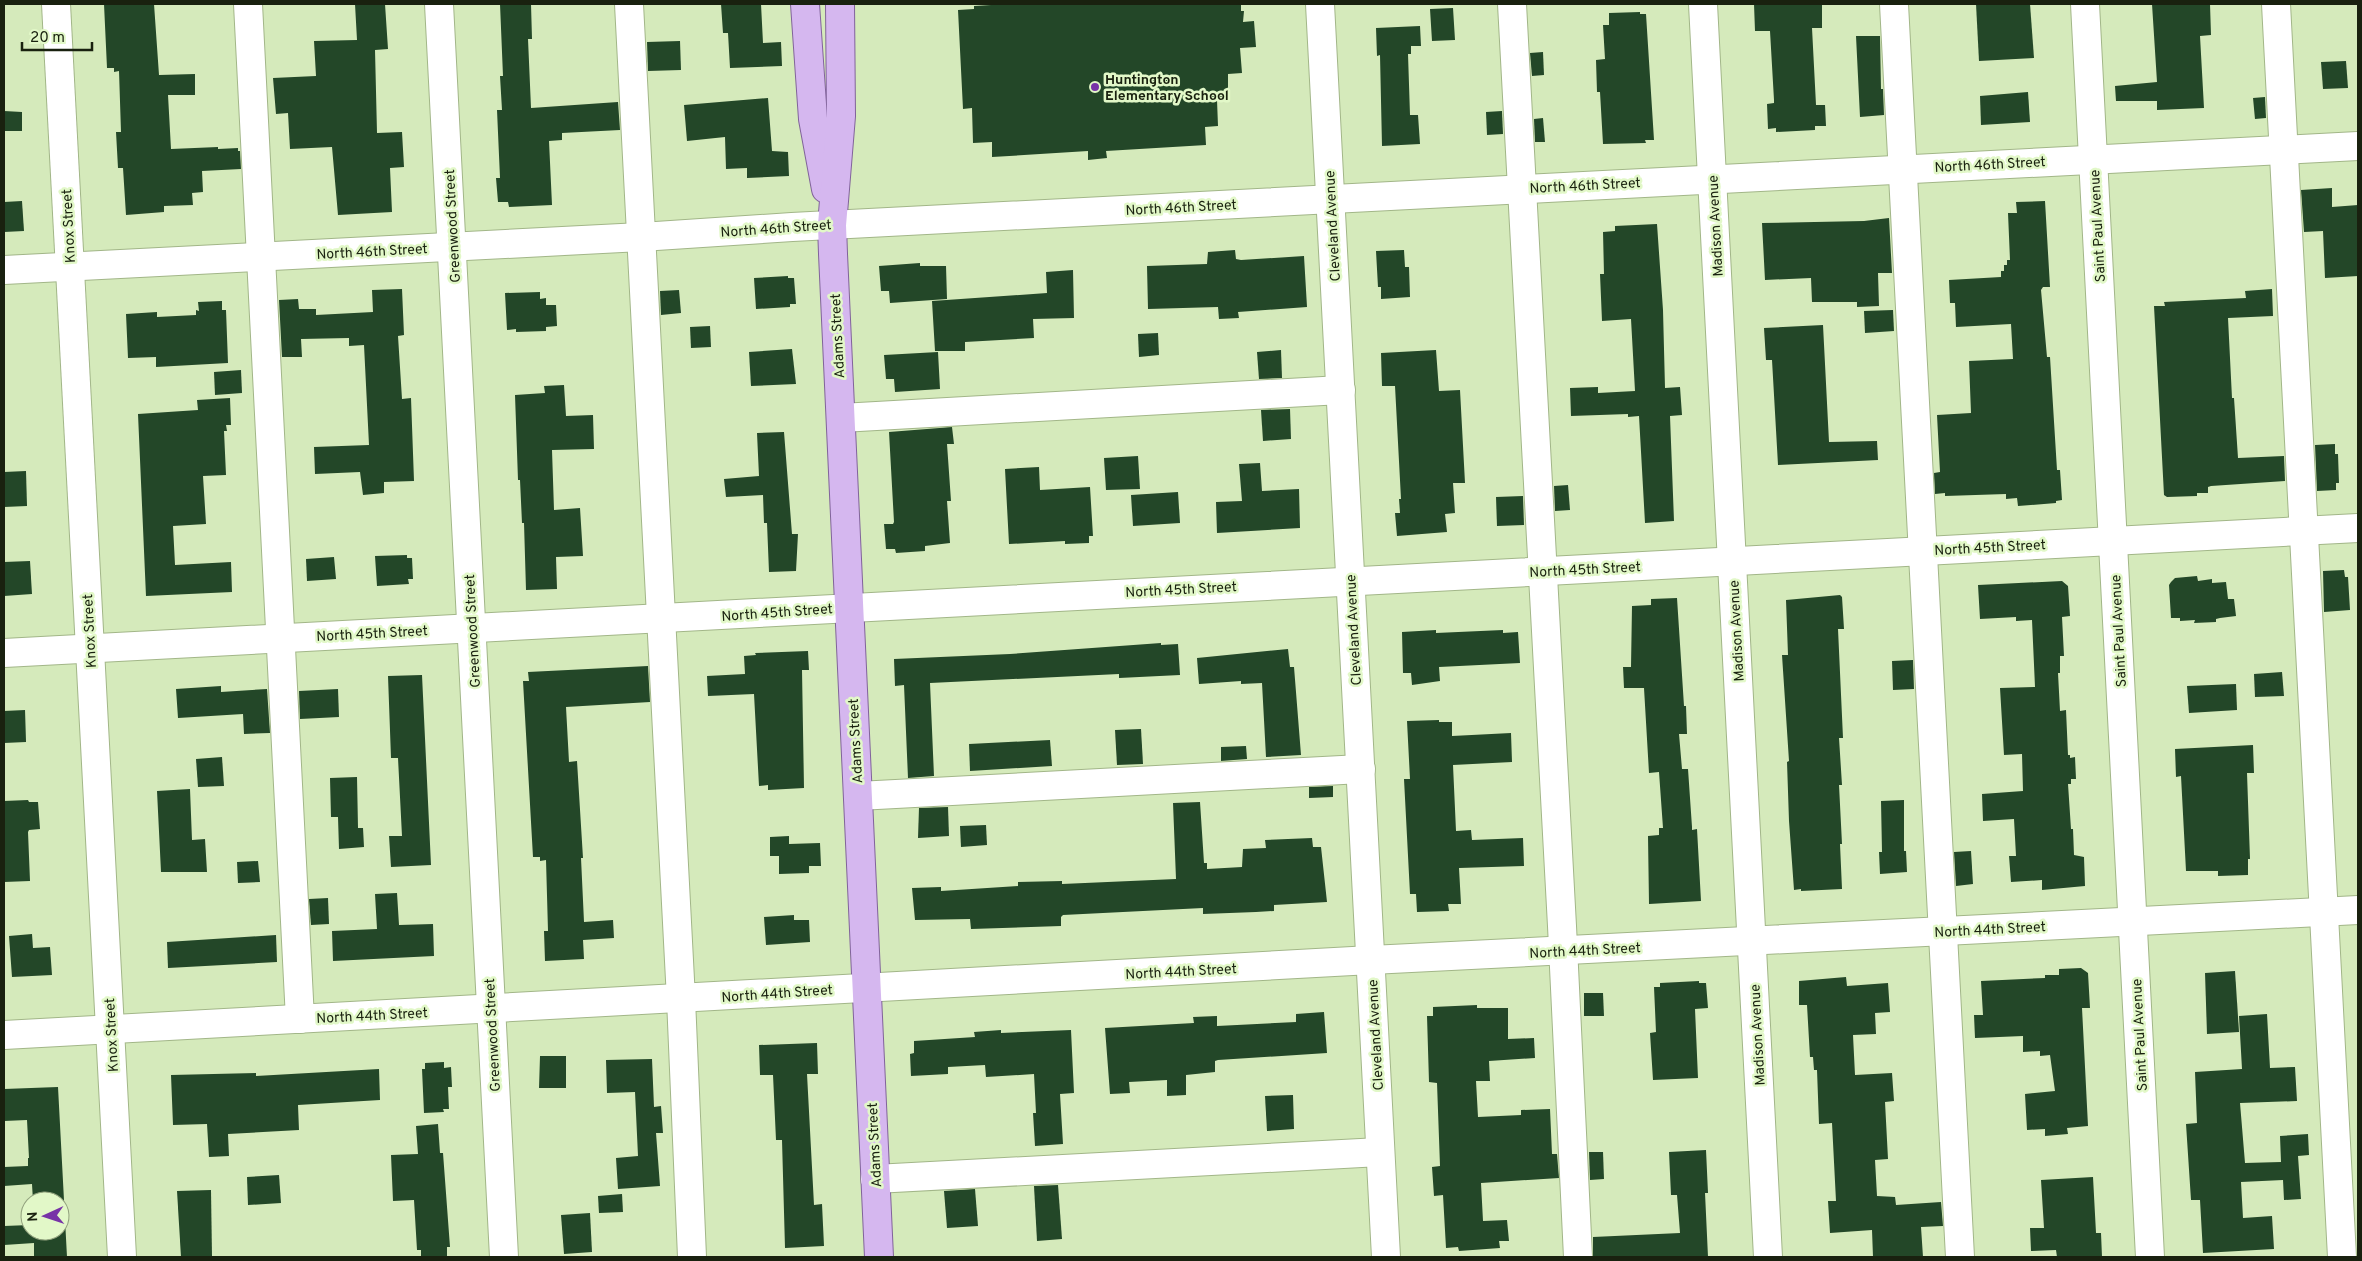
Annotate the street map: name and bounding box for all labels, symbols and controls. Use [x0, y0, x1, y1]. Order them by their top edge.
scale bar [22, 20, 92, 52]
text: 20 m [30, 29, 65, 48]
place label: Huntington Elementary School [1105, 72, 1229, 105]
marker: Huntington Elementary School [1089, 81, 1101, 93]
street label: North 46th Street [1934, 154, 2046, 177]
street label: Greenwood Street [442, 169, 465, 283]
street label: Saint Paul Avenue [2087, 169, 2110, 283]
street label: Cleveland Avenue [1322, 170, 1345, 282]
street label: North 46th Street [1529, 175, 1641, 198]
street label: Madison Avenue [1705, 175, 1728, 277]
street label: Knox Street [59, 189, 80, 263]
street label: North 46th Street [1125, 197, 1237, 220]
street label: North 46th Street [720, 217, 832, 242]
street label: North 46th Street [316, 241, 428, 264]
street label: Adams Street [828, 293, 849, 379]
street label: North 45th Street [1934, 537, 2046, 560]
street label: North 45th Street [1529, 559, 1641, 582]
street label: Greenwood Street [462, 574, 485, 688]
street label: Cleveland Avenue [1343, 574, 1366, 686]
street label: Saint Paul Avenue [2108, 574, 2131, 688]
street label: North 45th Street [1125, 579, 1237, 602]
street label: Madison Avenue [1726, 580, 1749, 682]
street label: Knox Street [80, 594, 101, 668]
street label: North 45th Street [721, 601, 833, 626]
street label: North 45th Street [316, 623, 428, 646]
street label: Adams Street [846, 698, 867, 784]
street label: North 44th Street [1934, 919, 2046, 942]
street label: North 44th Street [1529, 940, 1641, 963]
street label: North 44th Street [1125, 961, 1237, 984]
street label: Greenwood Street [482, 978, 505, 1092]
street label: Saint Paul Avenue [2129, 978, 2152, 1092]
street label: Cleveland Avenue [1365, 979, 1388, 1091]
street label: North 44th Street [721, 982, 833, 1007]
street label: Madison Avenue [1747, 984, 1770, 1086]
street label: Knox Street [102, 998, 123, 1072]
street label: North 44th Street [316, 1005, 428, 1028]
street label: Adams Street [865, 1102, 886, 1188]
north arrow [20, 1191, 70, 1241]
text: N [25, 1211, 42, 1222]

